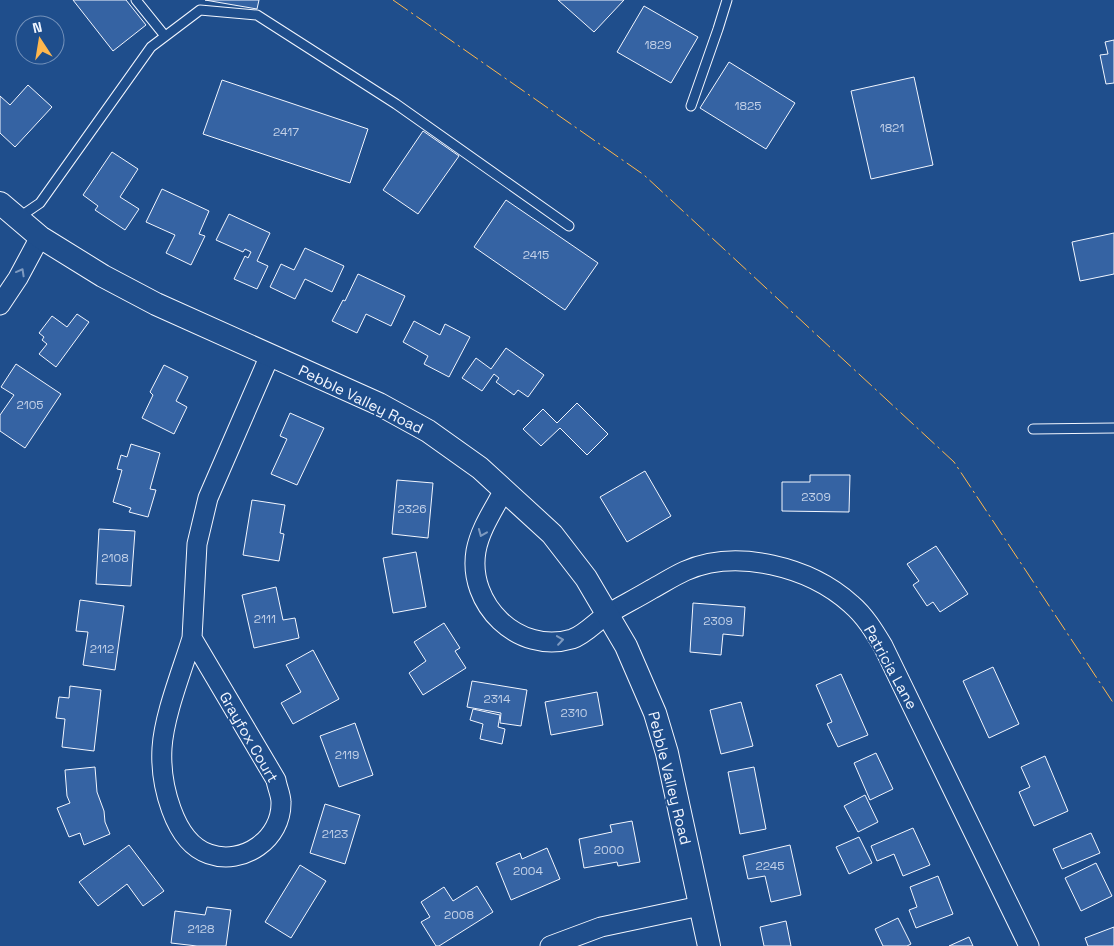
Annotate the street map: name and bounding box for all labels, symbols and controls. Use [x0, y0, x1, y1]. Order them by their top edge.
north arrow [15, 15, 65, 65]
text: N [31, 18, 44, 37]
house number: 1829 [644, 37, 672, 53]
house number: 1825 [735, 98, 761, 114]
house number: 1821 [880, 120, 904, 136]
house number: 2417 [273, 124, 299, 140]
house number: 2415 [523, 247, 549, 263]
one-way arrow [15, 268, 25, 277]
street label: Pebble Valley Road [295, 361, 427, 437]
house number: 2105 [16, 397, 44, 413]
house number: 2309 [801, 489, 831, 505]
house number: 2326 [397, 501, 427, 517]
one-way arrow [478, 528, 489, 537]
house number: 2108 [101, 550, 129, 566]
house number: 2111 [254, 611, 276, 627]
house number: 2309 [703, 613, 733, 629]
street label: Patricia Lane [860, 622, 922, 712]
one-way arrow [557, 635, 565, 646]
house number: 2112 [90, 641, 114, 657]
street label: Grayfox Court [215, 688, 283, 786]
house number: 2314 [484, 691, 511, 707]
house number: 2310 [561, 705, 587, 721]
street label: Pebble Valley Road [644, 709, 696, 847]
house number: 2119 [335, 747, 359, 763]
house number: 2123 [322, 826, 348, 842]
house number: 2000 [594, 842, 624, 858]
house number: 2245 [756, 858, 784, 874]
house number: 2004 [513, 863, 544, 879]
house number: 2008 [444, 907, 474, 923]
house number: 2128 [188, 921, 214, 937]

